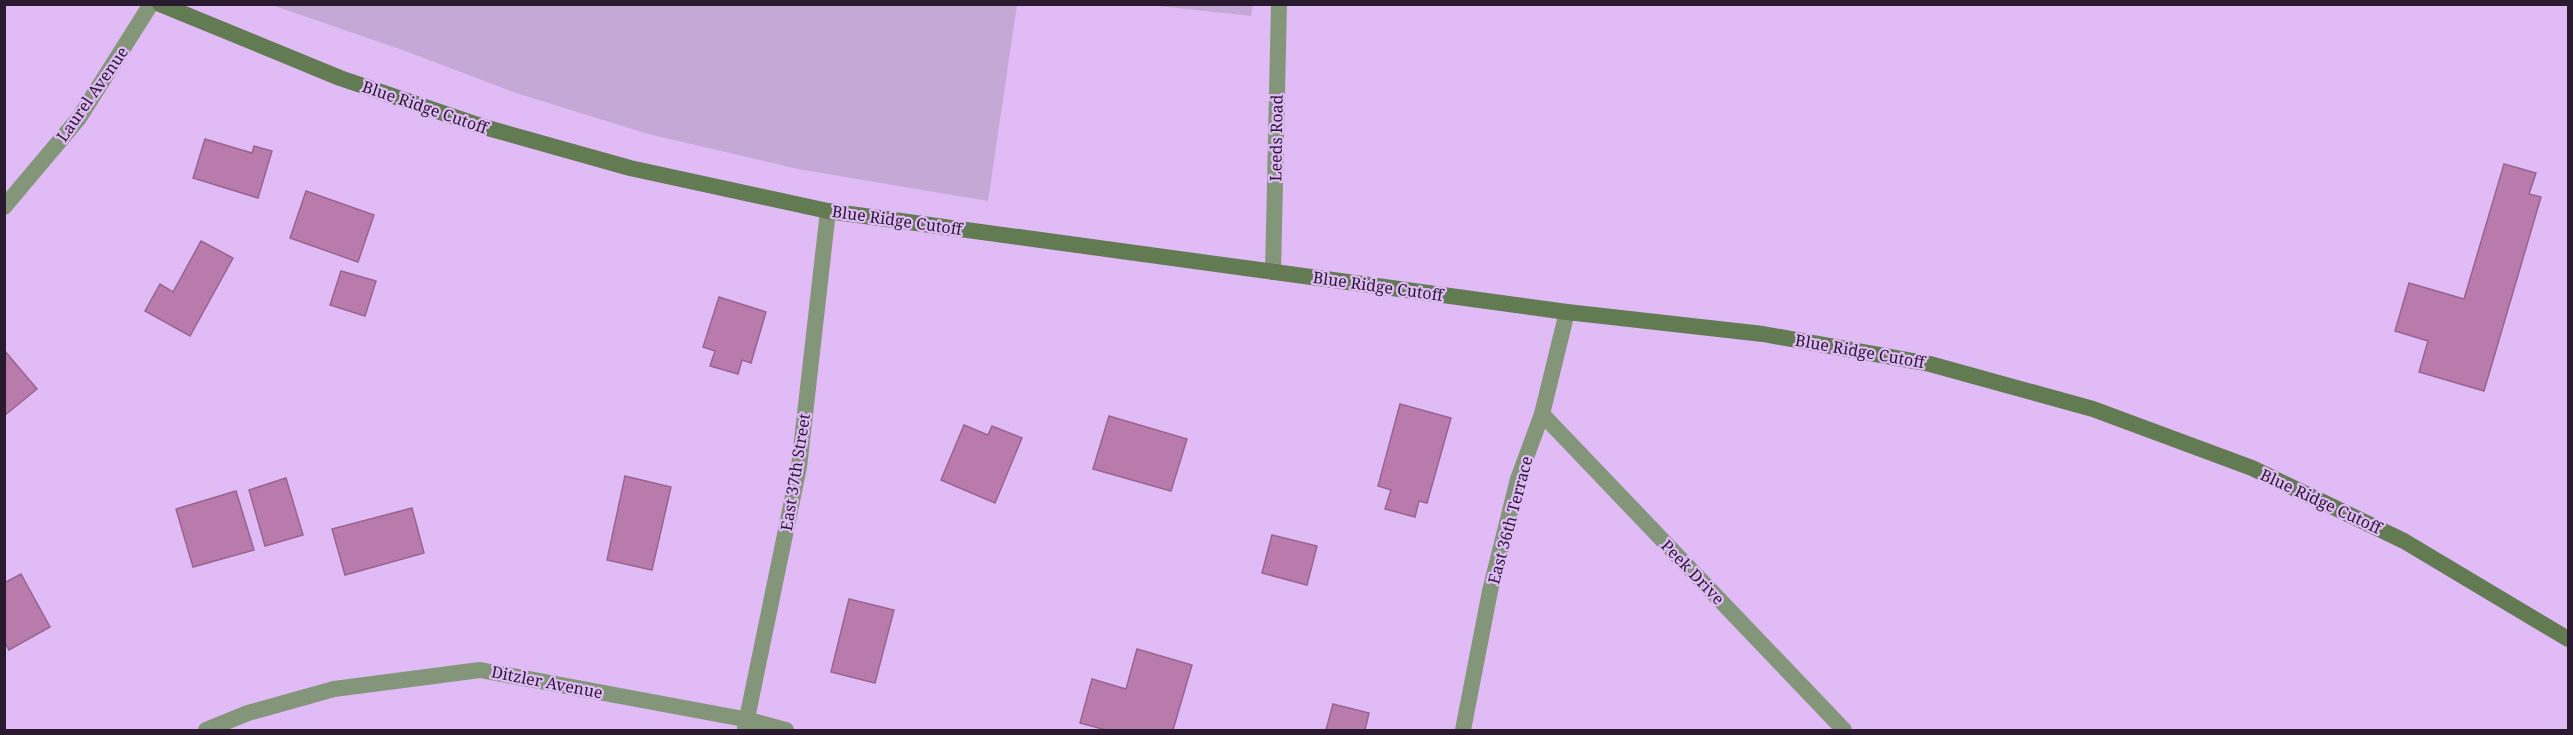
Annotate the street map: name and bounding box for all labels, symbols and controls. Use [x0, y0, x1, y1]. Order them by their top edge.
street label: Laurel Avenue [51, 42, 133, 146]
street label: Blue Ridge Cutoff [359, 75, 492, 139]
street label: Leeds Road [1264, 94, 1288, 182]
street label: Blue Ridge Cutoff [830, 200, 965, 240]
street label: Blue Ridge Cutoff [1311, 266, 1446, 306]
street label: Blue Ridge Cutoff [1793, 329, 1928, 374]
street label: East 37th Street [775, 411, 815, 532]
street label: East 36th Terrace [1482, 454, 1538, 586]
street label: Blue Ridge Cutoff [2257, 463, 2387, 539]
street label: Peek Drive [1656, 535, 1730, 609]
street label: Ditzler Avenue [489, 660, 605, 704]

